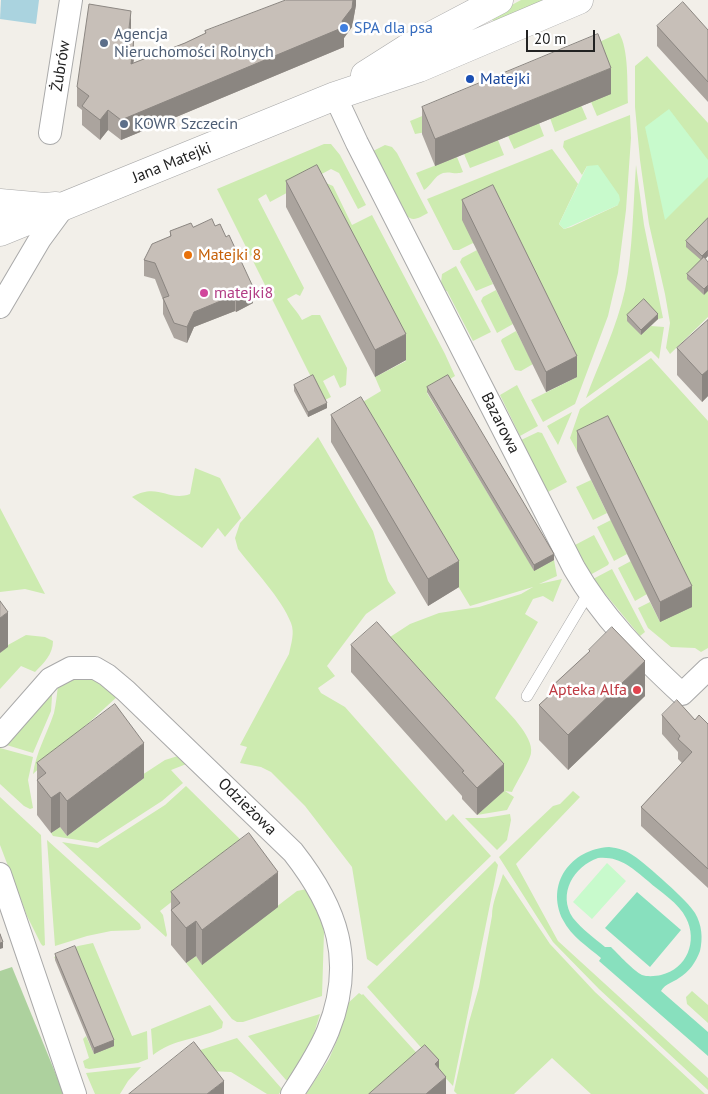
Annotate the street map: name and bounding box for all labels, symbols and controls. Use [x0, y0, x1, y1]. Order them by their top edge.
place label: SPA dla psa [354, 18, 433, 38]
scale bar [528, 20, 597, 52]
marker: SPA dla psa [338, 22, 350, 34]
place label: Agencja Nieruchomości Rolnych [114, 24, 274, 62]
text: 20 m [534, 29, 567, 48]
marker: Agencja Nieruchomości Rolnych [98, 37, 110, 49]
street label: Żubrów [48, 39, 74, 93]
place label: Matejki [480, 69, 530, 89]
marker: Matejki [464, 73, 476, 85]
place label: KOWR Szczecin [134, 114, 238, 134]
marker: KOWR Szczecin [118, 118, 130, 130]
street label: Jana Matejki [130, 138, 214, 188]
place label: Matejki 8 [198, 245, 261, 265]
marker: Matejki 8 [182, 249, 194, 261]
place label: matejki8 [214, 283, 273, 303]
marker: matejki8 [198, 287, 210, 299]
street label: Bazarowa [476, 389, 524, 457]
place label: Apteka Alfa [549, 680, 627, 700]
marker: Apteka Alfa [631, 684, 643, 696]
street label: Odzieżowa [214, 774, 280, 840]

